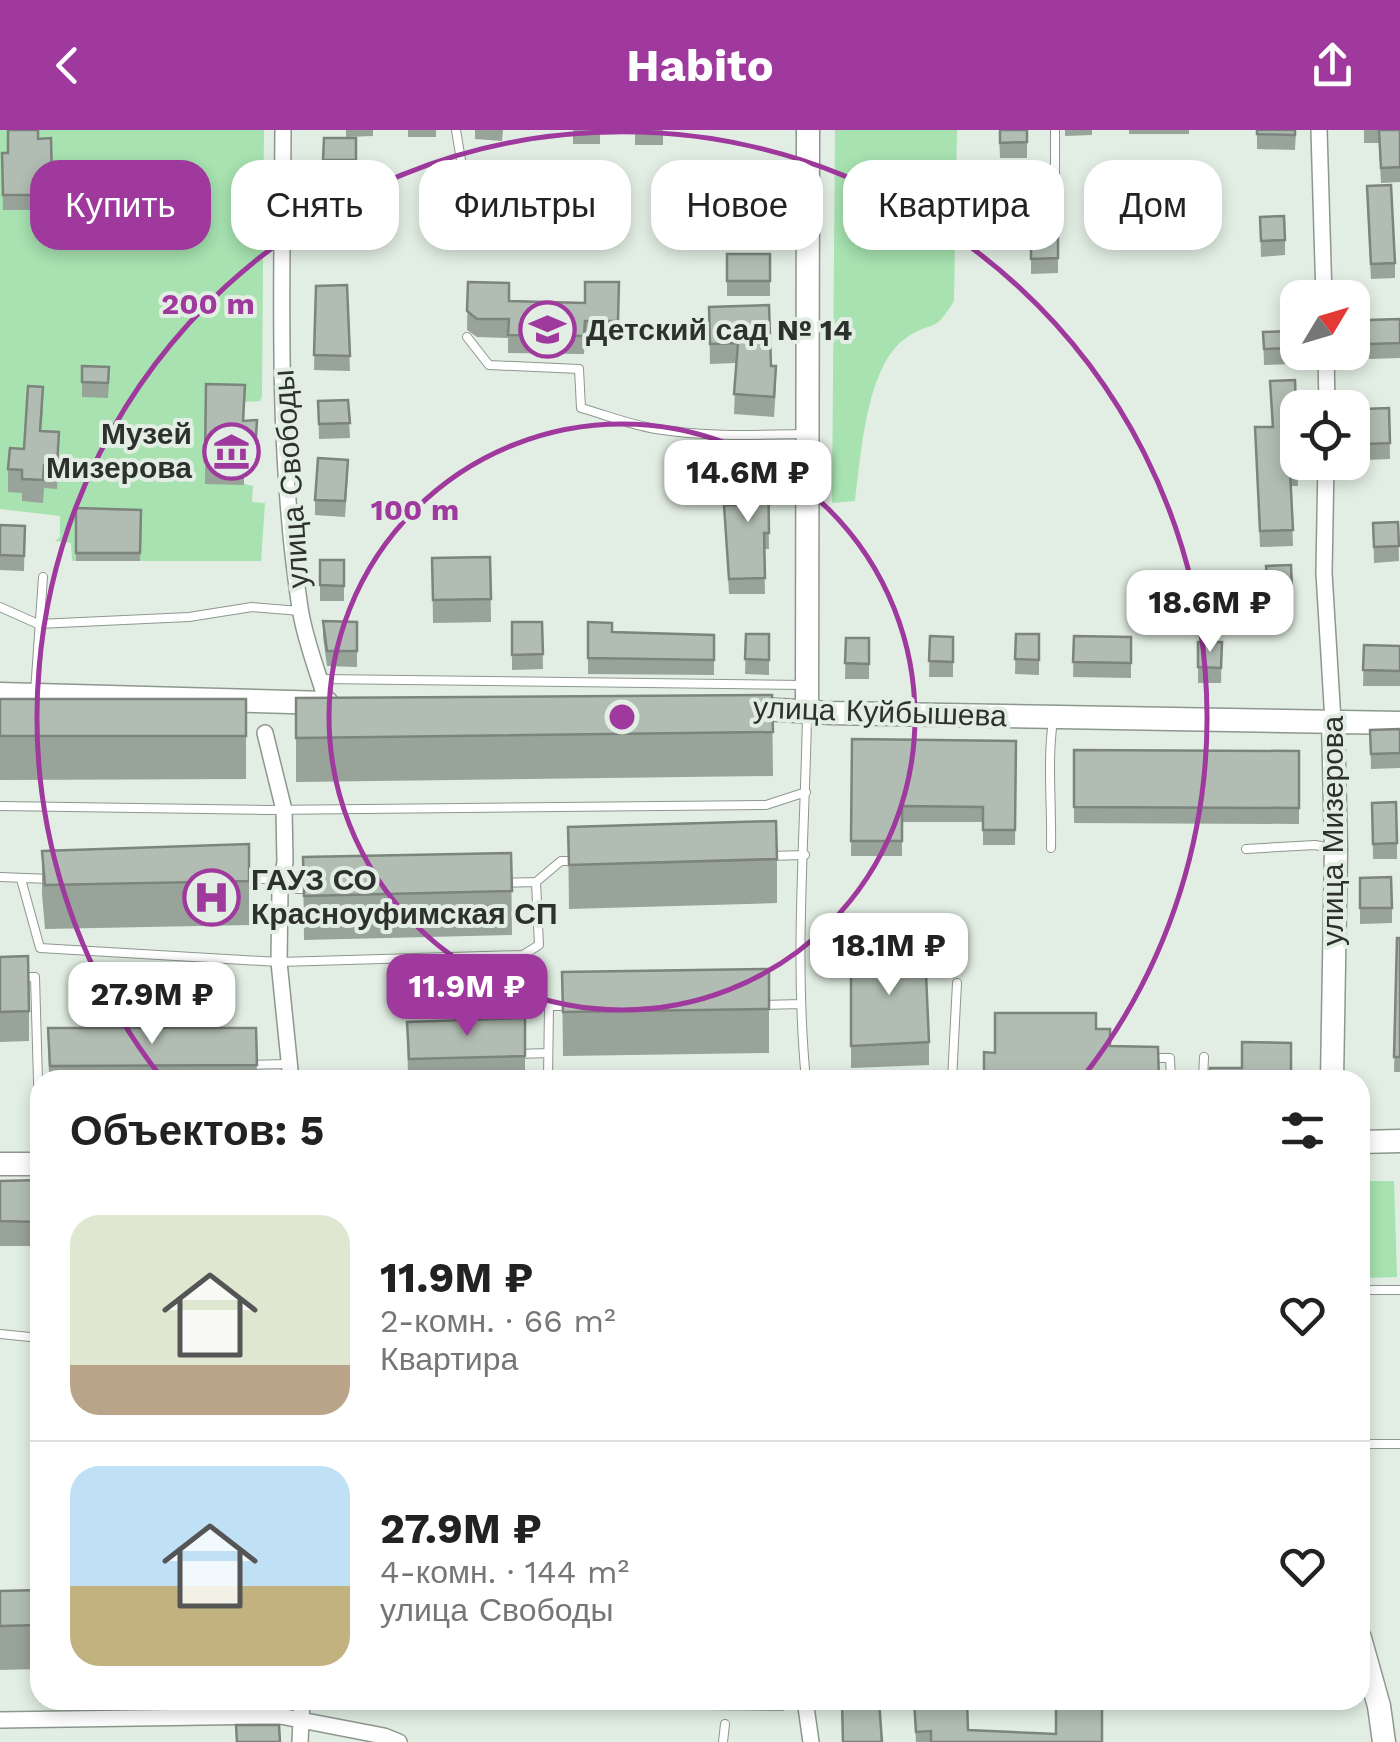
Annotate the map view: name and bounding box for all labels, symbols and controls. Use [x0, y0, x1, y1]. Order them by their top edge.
icon: back [40, 38, 95, 93]
icon: share [1305, 38, 1360, 93]
text: Habito [626, 39, 774, 92]
chip: Купить [30, 160, 211, 250]
chip: Снять [231, 160, 399, 250]
chip: Фильтры [419, 160, 631, 250]
chip: Новое [651, 160, 823, 250]
chip: Квартира [843, 160, 1064, 250]
chip: Дом [1084, 160, 1222, 250]
north arrow [1280, 280, 1370, 370]
map controls [1280, 280, 1370, 480]
text: 200 m [161, 286, 255, 321]
school or university icon: Детский сад № 14 [517, 300, 577, 360]
place label: Детский сад № 14 [586, 312, 852, 347]
street label: улица Свободы [265, 369, 316, 589]
button: locate [1280, 390, 1370, 480]
place label: Музей Мизерова [46, 416, 192, 485]
museum icon: Музей Мизерова [201, 421, 261, 481]
pin: 14.6M ₽ [656, 440, 840, 525]
text: 14.6M ₽ [686, 453, 810, 491]
text: 100 m [371, 492, 459, 527]
pin: 18.6M ₽ [1118, 570, 1302, 655]
text: 18.6M ₽ [1149, 583, 1271, 621]
street label: улица Куйбышева [753, 690, 1008, 733]
centre of rings [604, 699, 640, 735]
street label: улица Мизерова [1315, 716, 1350, 946]
place label: ГАУЗ СО Красноуфимская СП [251, 862, 558, 931]
hospital icon: ГАУЗ СО Красноуфимская СП [182, 867, 242, 927]
pin: 18.1M ₽ [797, 913, 981, 998]
text: 18.1M ₽ [832, 926, 946, 964]
pin: 11.9M ₽ [375, 954, 559, 1039]
pin: 27.9M ₽ [60, 962, 244, 1047]
text: 11.9M ₽ [409, 967, 525, 1005]
text: 27.9M ₽ [90, 975, 214, 1013]
icon: filters [1275, 1103, 1330, 1158]
text: Объектов: 5 [70, 1106, 324, 1155]
text: 11.9M ₽ [380, 1253, 533, 1302]
icon: home [150, 1255, 270, 1375]
icon: heart [1275, 1288, 1330, 1343]
text: 2-комн. · 66 m² [380, 1302, 616, 1340]
text: Квартира [380, 1340, 518, 1378]
text: 27.9M ₽ [380, 1504, 542, 1553]
icon: home [150, 1506, 270, 1626]
icon: heart [1275, 1539, 1330, 1594]
text: 4-комн. · 144 m² [380, 1553, 629, 1591]
text: улица Свободы [380, 1591, 614, 1629]

